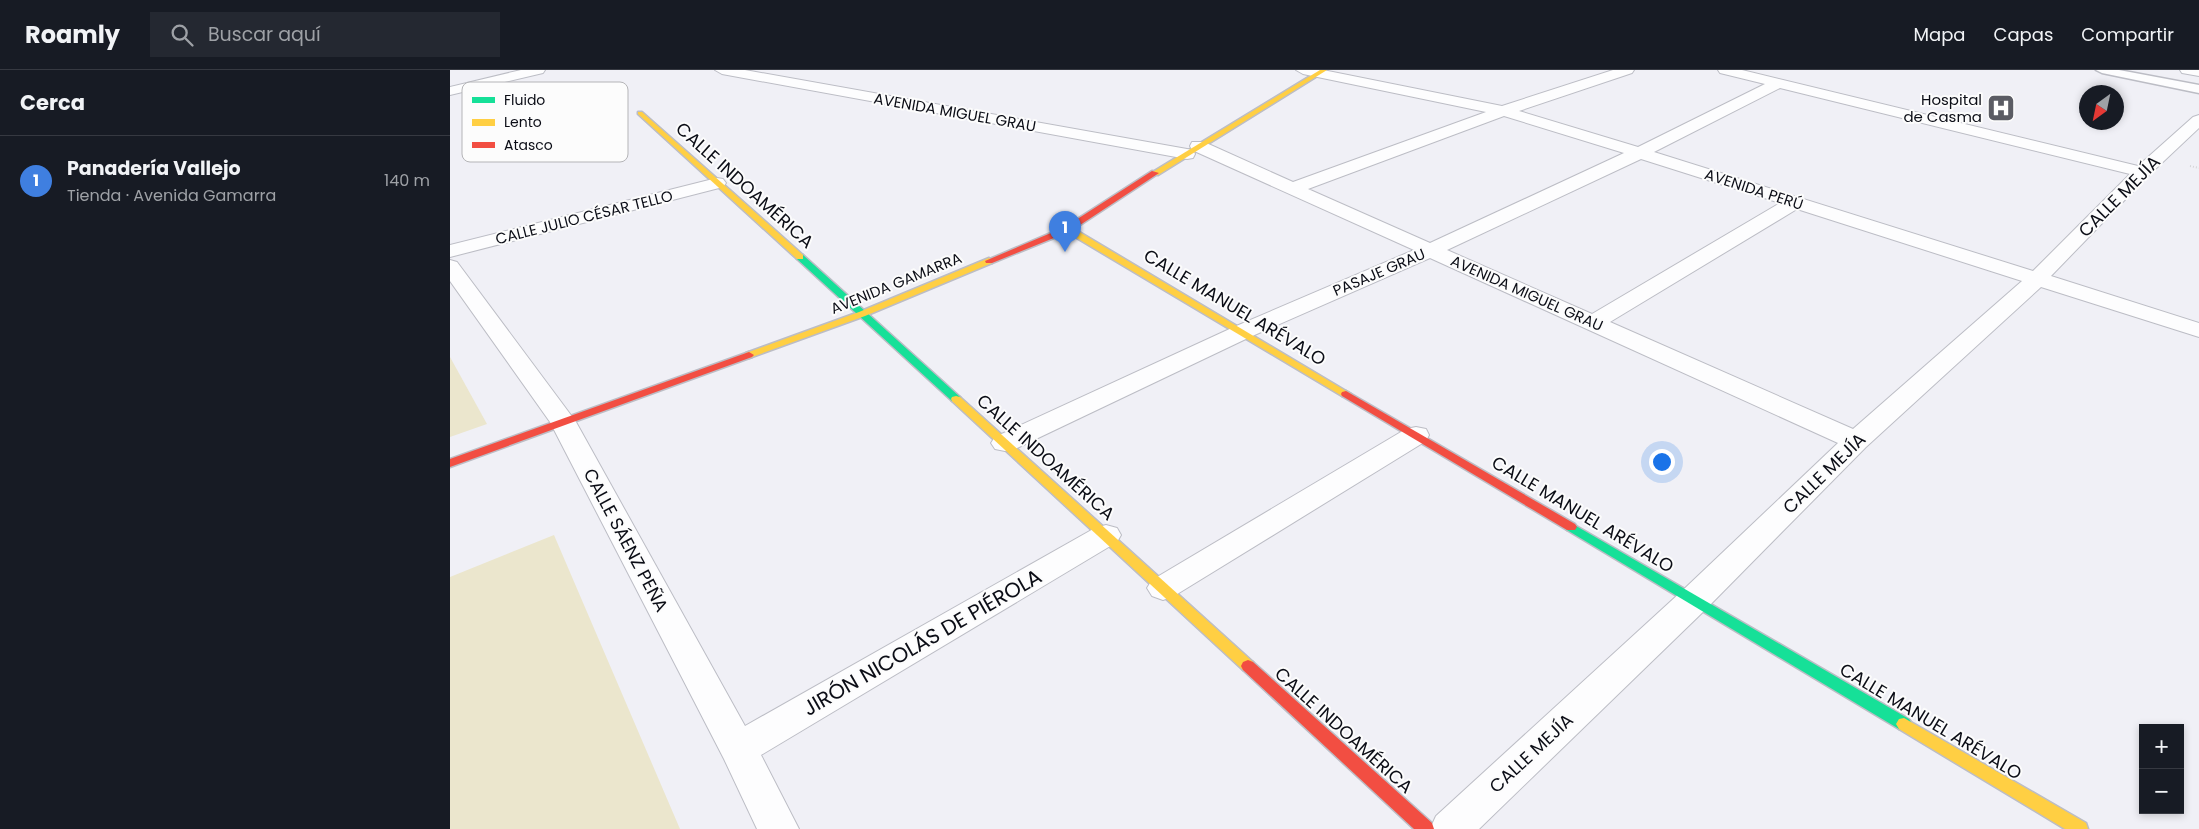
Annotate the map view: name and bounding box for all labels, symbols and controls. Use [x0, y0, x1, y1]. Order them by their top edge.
search box [150, 12, 500, 57]
text: Roamly [25, 18, 120, 51]
icon: search [168, 21, 196, 49]
text: Buscar aquí [208, 21, 321, 48]
text: Mapa [1913, 22, 1966, 47]
text: Capas [1994, 22, 2053, 47]
text: Compartir [2081, 22, 2174, 47]
legend [462, 82, 628, 162]
north arrow [2079, 85, 2124, 130]
street label: AVENIDA MIGUEL GRAU [872, 87, 1038, 137]
text: Cerca [20, 88, 85, 117]
place label: Hospital de Casma [1903, 89, 1982, 127]
text: Fluido [504, 90, 545, 110]
hospital icon: Hospital de Casma [1986, 93, 2016, 123]
text: Lento [504, 112, 542, 132]
street label: CALLE INDOAMÉRICA [671, 116, 819, 254]
text: Atasco [504, 135, 553, 155]
street label: CALLE MEJÍA [2073, 150, 2165, 242]
text: Panadería Vallejo [67, 155, 241, 182]
street label: AVENIDA PERÚ [1702, 163, 1806, 215]
text: 1 [33, 169, 39, 192]
text: 140 m [384, 169, 430, 192]
text: Tienda · Avenida Gamarra [67, 184, 276, 207]
street label: CALLE JULIO CÉSAR TELLO [493, 185, 675, 249]
pin: 1 [1049, 211, 1081, 252]
street label: CALLE MANUEL ARÉVALO [1139, 243, 1331, 371]
street label: PASAJE GRAU [1330, 243, 1428, 301]
street label: AVENIDA GAMARRA [827, 247, 965, 319]
street label: AVENIDA MIGUEL GRAU [1448, 250, 1606, 336]
street label: CALLE INDOAMÉRICA [972, 388, 1120, 526]
street label: CALLE MEJÍA [1777, 427, 1871, 519]
your location [1649, 449, 1675, 475]
street label: CALLE MANUEL ARÉVALO [1487, 450, 1679, 578]
street label: CALLE SÁENZ PEÑA [578, 464, 674, 616]
street label: JIRÓN NICOLÁS DE PIÉROLA [797, 562, 1047, 722]
street label: CALLE MANUEL ARÉVALO [1835, 657, 2027, 785]
street label: CALLE INDOAMÉRICA [1270, 661, 1418, 799]
street label: CALLE MEJÍA [1484, 708, 1578, 798]
map controls [2139, 724, 2184, 814]
button: + [2139, 724, 2184, 769]
button: − [2139, 769, 2184, 814]

